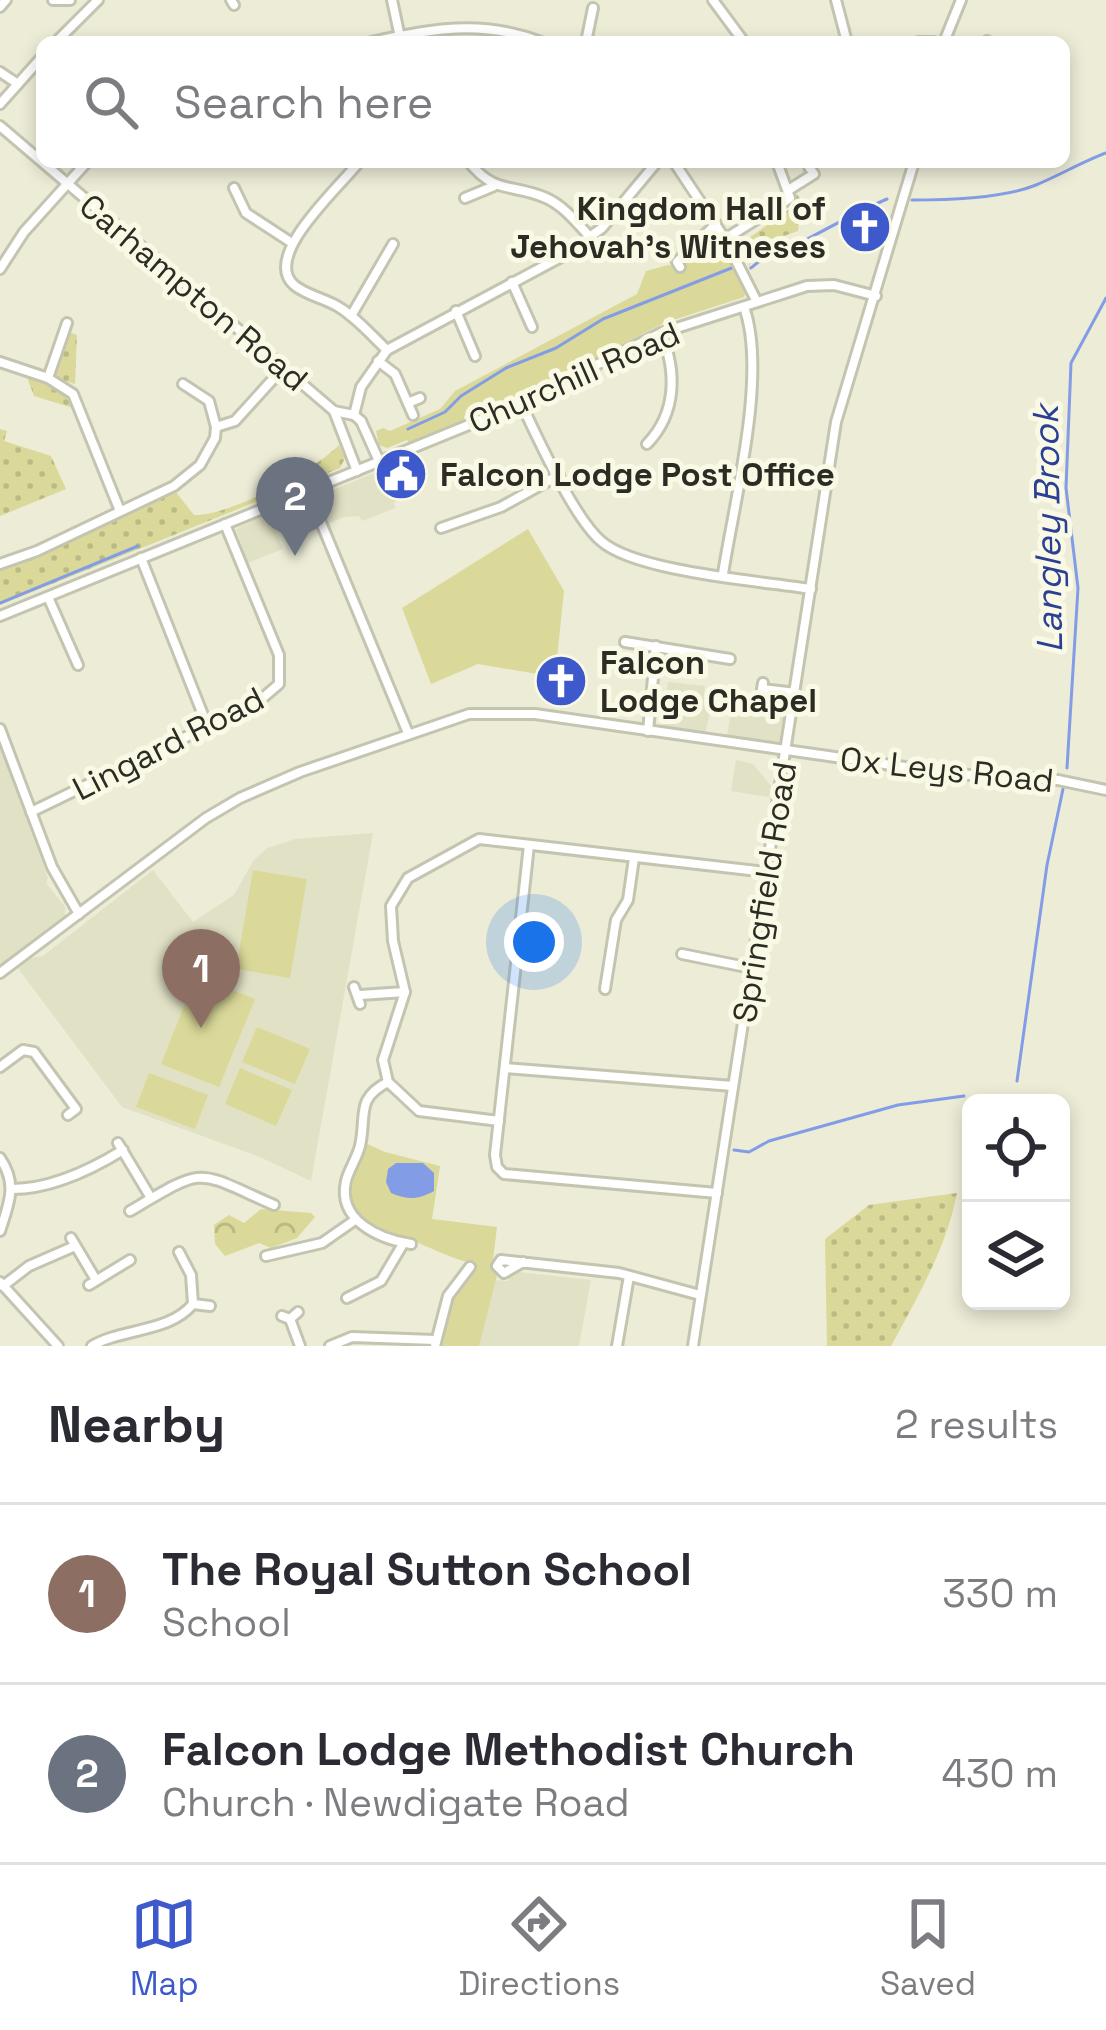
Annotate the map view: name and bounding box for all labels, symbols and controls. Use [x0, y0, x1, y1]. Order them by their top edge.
search box [36, 36, 1070, 168]
icon: search [78, 69, 144, 135]
text: Search here [174, 74, 433, 131]
street label: Carhampton Road [71, 185, 316, 401]
place label: Kingdom Hall of Jehovah's Witneses [510, 188, 826, 268]
church icon: Kingdom Hall of Jehovah's Witneses [837, 199, 893, 255]
street label: Churchill Road [462, 313, 687, 443]
water label: Langley Brook [1023, 401, 1073, 653]
public building icon: Falcon Lodge Post Office [373, 446, 429, 502]
place label: Falcon Lodge Post Office [440, 454, 835, 496]
pin: 2 [256, 457, 334, 556]
place label: Falcon Lodge Chapel [600, 642, 817, 722]
church icon: Falcon Lodge Chapel [533, 653, 589, 709]
street label: Lingard Road [66, 678, 271, 810]
street label: Ox Leys Road [838, 738, 1056, 802]
street label: Springfield Road [724, 759, 806, 1026]
your location [504, 912, 564, 972]
pin: 1 [162, 929, 240, 1028]
map controls [962, 1094, 1070, 1310]
button: locate [962, 1094, 1070, 1202]
button: layers [962, 1202, 1070, 1310]
text: Nearby [48, 1392, 225, 1457]
text: 2 results [895, 1400, 1058, 1449]
text: The Royal Sutton School [162, 1541, 692, 1598]
text: 1 [78, 1569, 96, 1618]
text: 330 m [942, 1569, 1058, 1618]
text: School [162, 1598, 291, 1647]
text: Falcon Lodge Methodist Church [162, 1721, 855, 1778]
text: 2 [75, 1749, 99, 1798]
text: 430 m [942, 1749, 1058, 1798]
text: Church · Newdigate Road [162, 1778, 630, 1827]
tab: Map [130, 1891, 199, 2005]
tab: Directions [458, 1891, 620, 2005]
tab: Saved [880, 1891, 976, 2005]

